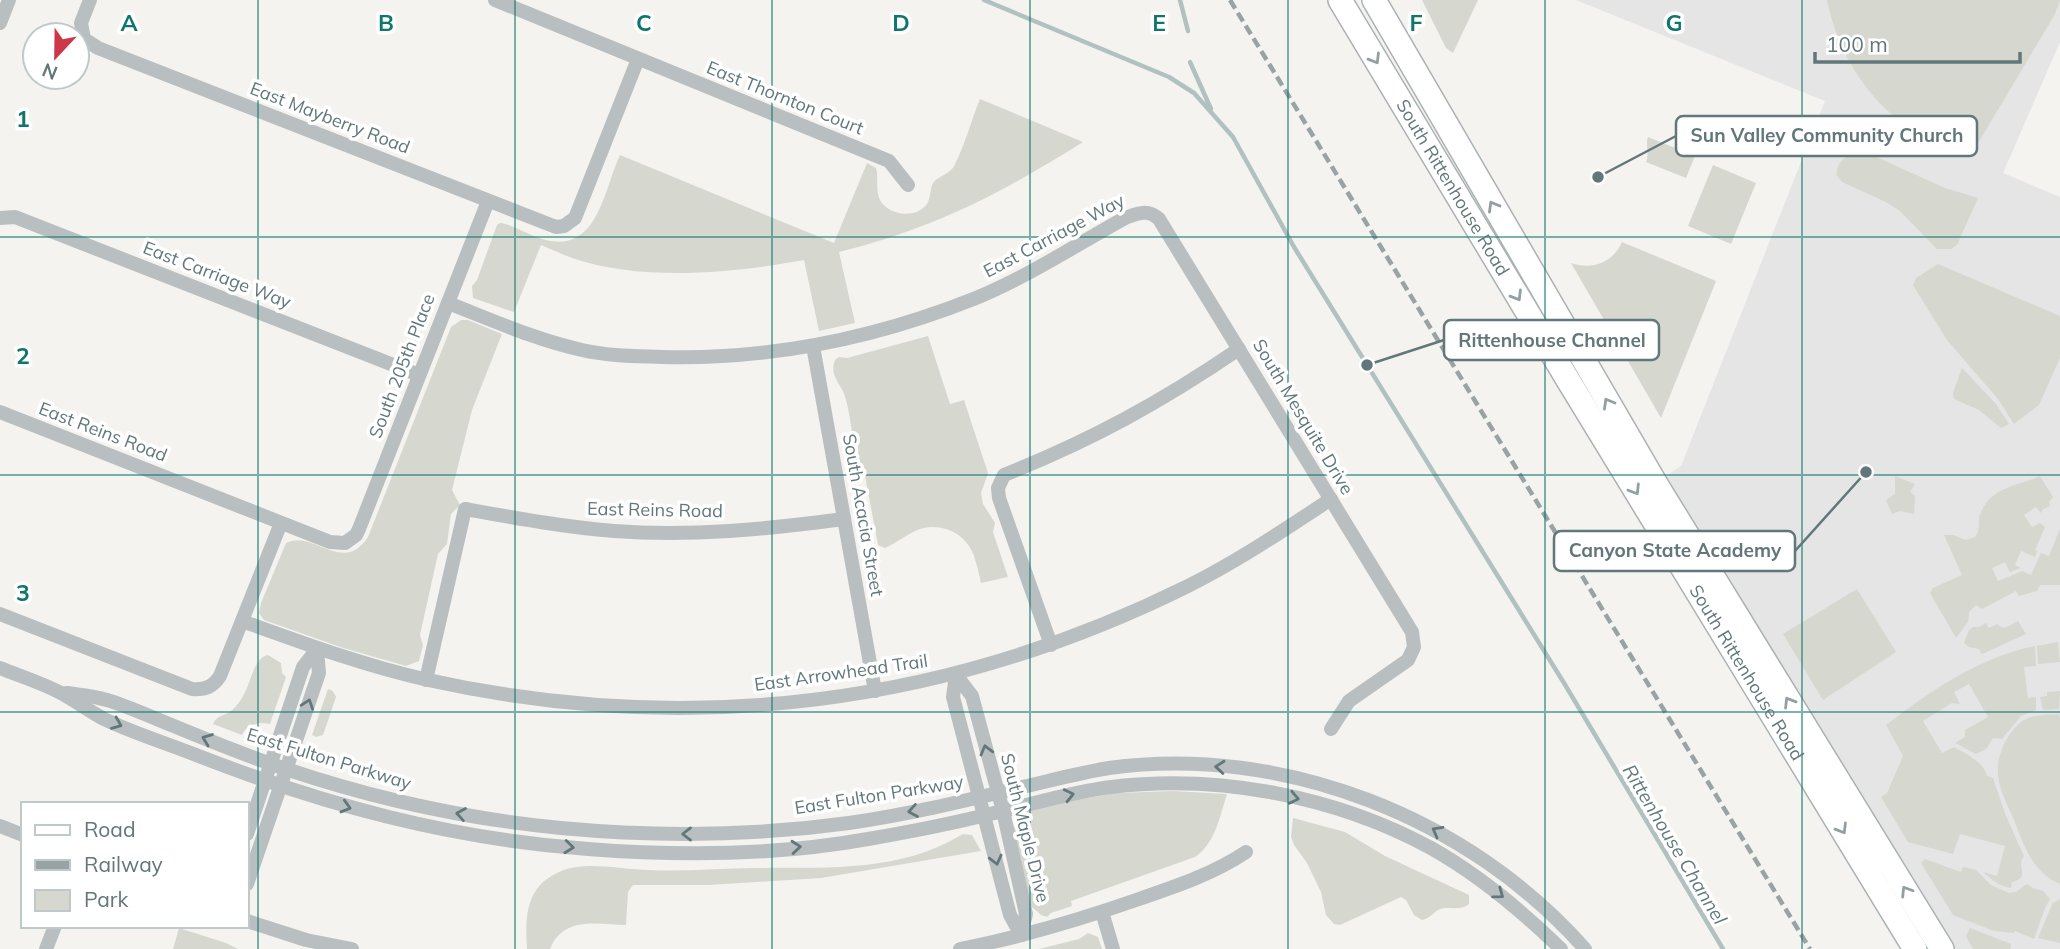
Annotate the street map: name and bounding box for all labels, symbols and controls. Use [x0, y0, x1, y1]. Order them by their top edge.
text: A [120, 8, 138, 37]
text: B [378, 8, 394, 37]
text: C [636, 8, 652, 37]
text: D [892, 8, 910, 37]
text: E [1152, 8, 1166, 37]
text: F [1409, 8, 1423, 37]
text: G [1665, 8, 1683, 37]
north arrow [21, 21, 91, 91]
scale bar [1815, 21, 2020, 65]
text: 100 m [1826, 31, 1888, 57]
one-way arrow [1366, 51, 1379, 64]
street label: East Thornton Court [703, 56, 867, 140]
text: N [38, 58, 61, 86]
street label: East Mayberry Road [247, 76, 413, 159]
street label: South Rittenhouse Road [1391, 95, 1515, 280]
text: 1 [16, 104, 30, 133]
callout: Sun Valley Community Church [1676, 116, 1977, 156]
text: Sun Valley Community Church [1691, 123, 1963, 147]
street label: East Carriage Way [979, 188, 1129, 282]
one-way arrow [1489, 201, 1502, 214]
street label: East Carriage Way [140, 236, 295, 313]
one-way arrow [1509, 288, 1522, 301]
street label: South 205th Place [363, 290, 440, 441]
callout: Rittenhouse Channel [1444, 320, 1659, 360]
text: Rittenhouse Channel [1458, 328, 1646, 352]
street label: South Mesquite Drive [1248, 335, 1359, 499]
text: 2 [16, 341, 30, 370]
street label: East Reins Road [36, 396, 171, 467]
one-way arrow [1604, 397, 1617, 410]
street label: South Acacia Street [838, 432, 889, 598]
one-way arrow [1627, 482, 1640, 495]
street label: East Reins Road [587, 497, 723, 522]
callout: Canyon State Academy [1554, 531, 1795, 571]
text: Canyon State Academy [1569, 538, 1782, 562]
text: 3 [16, 578, 30, 607]
street label: South Rittenhouse Road [1685, 580, 1809, 765]
street label: East Arrowhead Trail [753, 649, 929, 696]
one-way arrow [1785, 697, 1798, 710]
one-way arrow [300, 698, 315, 710]
one-way arrow [110, 715, 122, 729]
street label: East Fulton Parkway [244, 723, 415, 795]
one-way arrow [201, 733, 213, 747]
one-way arrow [980, 744, 994, 756]
street label: South Maple Drive [996, 751, 1055, 905]
one-way arrow [1215, 760, 1226, 775]
water label: Rittenhouse Channel [1618, 760, 1733, 929]
street label: East Fulton Parkway [793, 770, 965, 819]
one-way arrow [1063, 788, 1075, 803]
one-way arrow [1288, 789, 1300, 804]
one-way arrow [340, 798, 352, 813]
legend [21, 802, 248, 928]
one-way arrow [907, 803, 919, 818]
one-way arrow [455, 808, 467, 823]
text: Road [84, 816, 135, 842]
one-way arrow [1834, 822, 1847, 835]
one-way arrow [682, 826, 692, 842]
one-way arrow [1432, 826, 1444, 839]
one-way arrow [563, 840, 575, 855]
one-way arrow [791, 840, 802, 855]
text: Railway [84, 851, 163, 877]
one-way arrow [988, 853, 1002, 865]
one-way arrow [1491, 885, 1503, 898]
text: Park [84, 886, 128, 912]
one-way arrow [1902, 886, 1915, 899]

